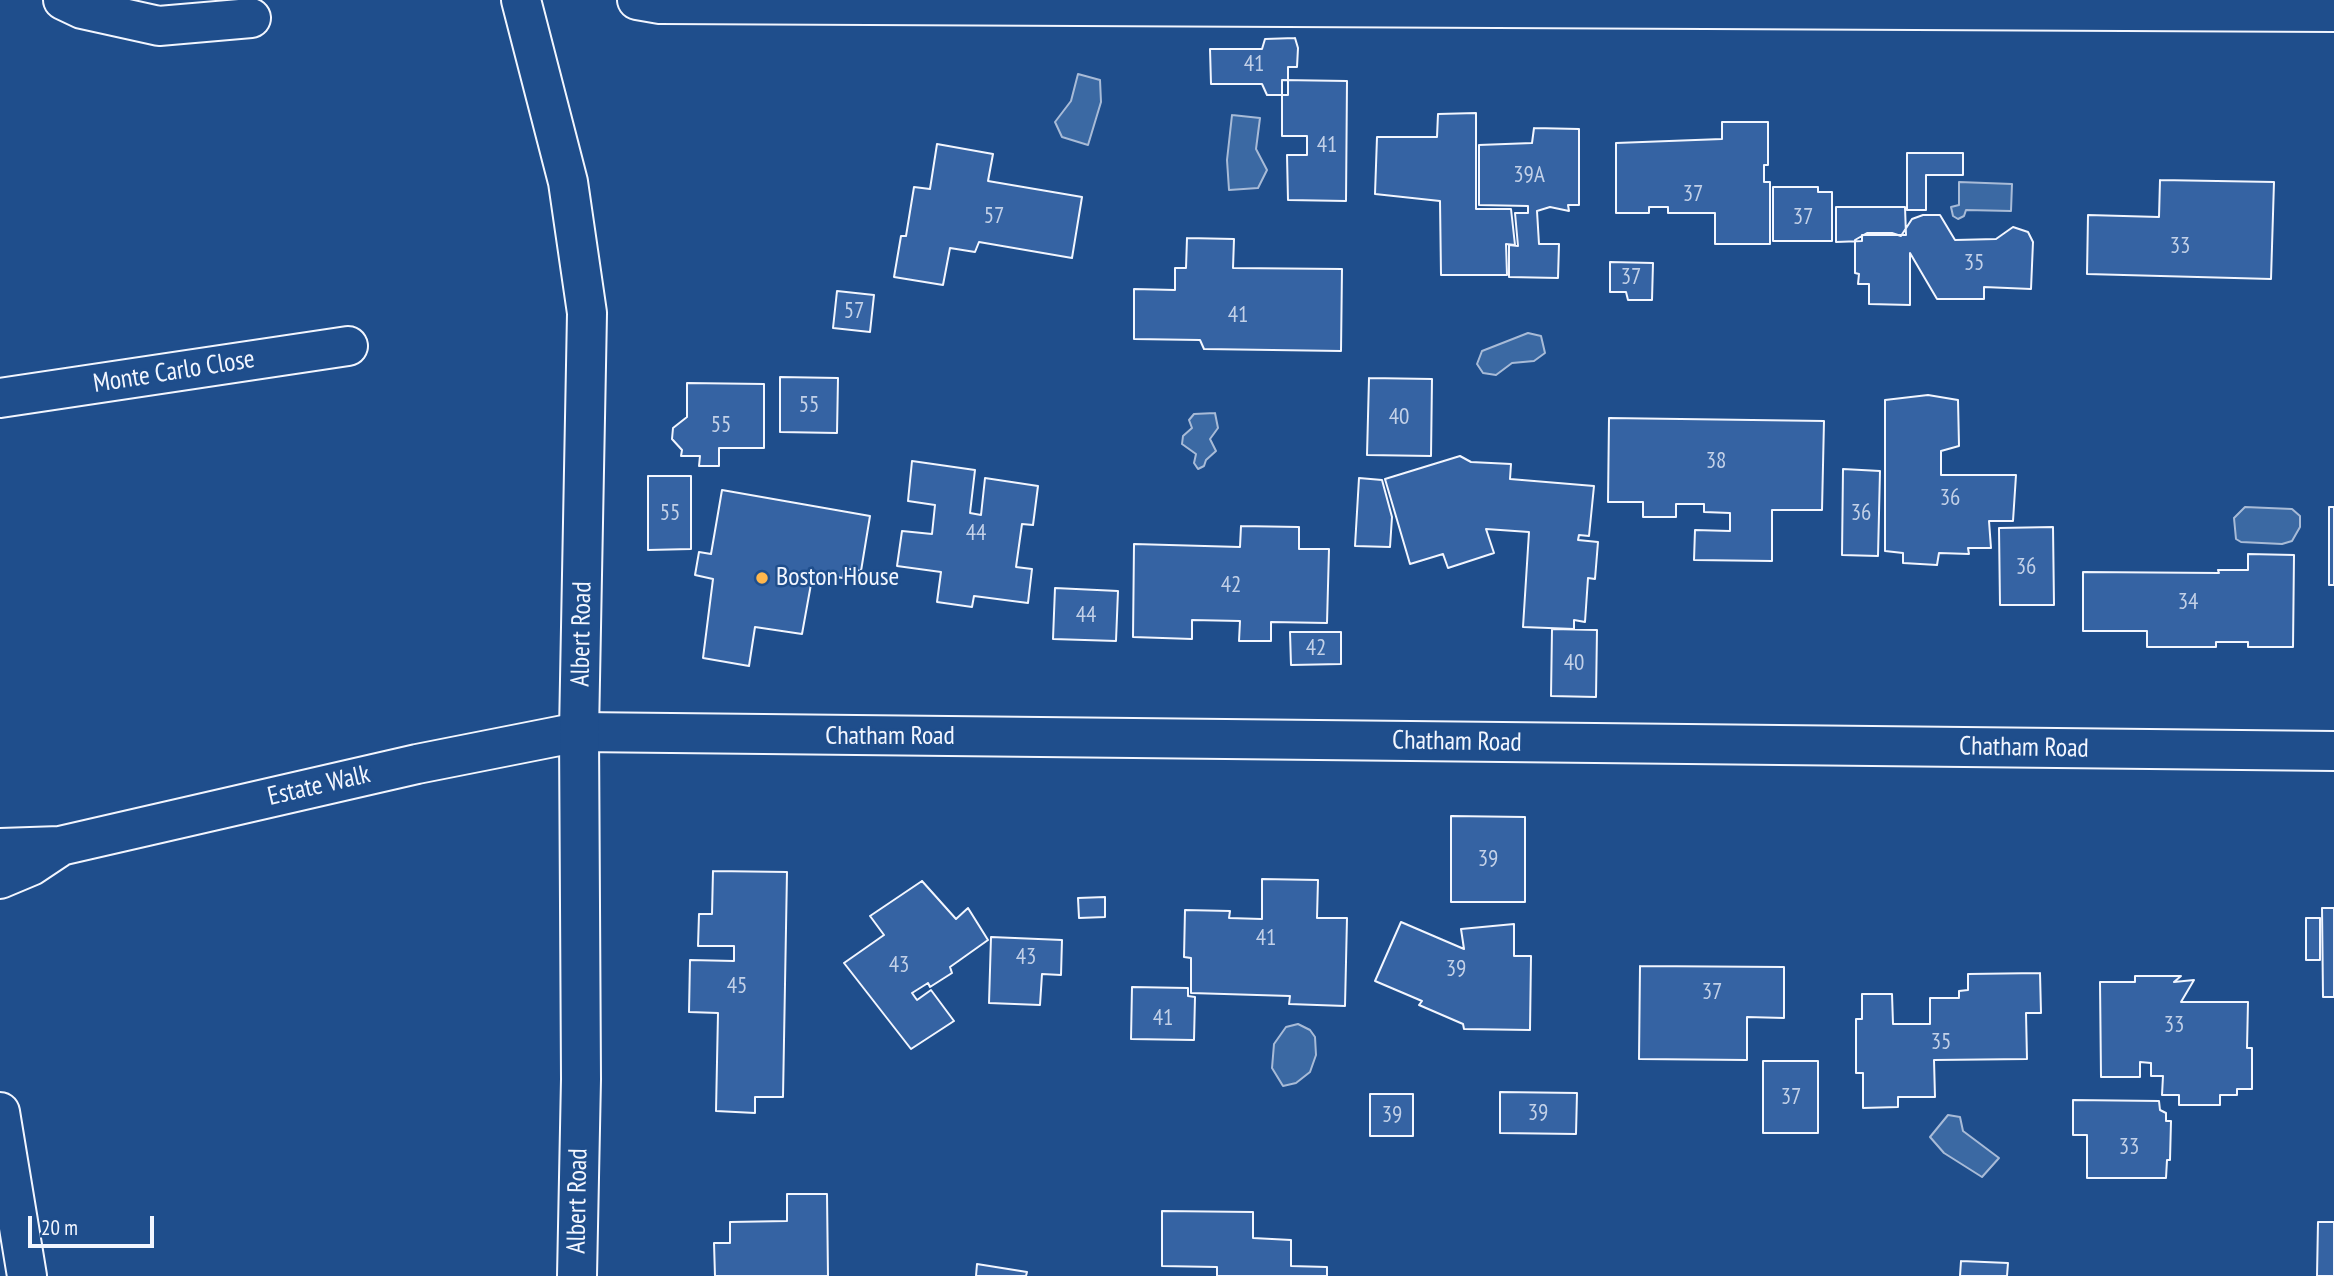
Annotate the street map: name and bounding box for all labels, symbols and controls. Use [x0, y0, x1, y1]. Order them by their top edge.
house number: 41 [1244, 50, 1264, 78]
house number: 41 [1317, 131, 1337, 159]
house number: 39A [1513, 161, 1545, 189]
house number: 37 [1683, 180, 1703, 208]
house number: 57 [984, 202, 1004, 230]
house number: 37 [1793, 203, 1813, 231]
house number: 33 [2170, 232, 2190, 260]
house number: 35 [1964, 249, 1984, 277]
house number: 37 [1621, 263, 1641, 291]
house number: 57 [844, 297, 864, 325]
house number: 41 [1228, 301, 1248, 329]
street label: Monte Carlo Close [91, 344, 257, 400]
house number: 55 [799, 391, 819, 419]
house number: 40 [1389, 403, 1409, 431]
house number: 55 [711, 411, 731, 439]
house number: 38 [1706, 447, 1726, 475]
house number: 36 [1940, 484, 1960, 512]
house number: 55 [660, 499, 680, 527]
house number: 36 [1851, 499, 1871, 527]
house number: 44 [966, 519, 986, 547]
house number: 36 [2016, 553, 2036, 581]
place label: Boston House [776, 562, 899, 594]
marker: Boston House [754, 570, 770, 586]
house number: 42 [1221, 571, 1241, 599]
street label: Albert Road [565, 581, 599, 687]
house number: 34 [2178, 588, 2198, 616]
house number: 44 [1076, 601, 1096, 629]
house number: 42 [1306, 634, 1326, 662]
house number: 40 [1564, 649, 1584, 677]
street label: Chatham Road [825, 721, 955, 753]
street label: Chatham Road [1392, 725, 1522, 759]
street label: Chatham Road [1959, 731, 2089, 765]
street label: Estate Walk [265, 759, 373, 813]
house number: 39 [1478, 845, 1498, 873]
house number: 41 [1256, 924, 1276, 952]
house number: 43 [1016, 943, 1036, 971]
house number: 43 [889, 951, 909, 979]
house number: 39 [1446, 955, 1466, 983]
house number: 45 [727, 972, 747, 1000]
house number: 37 [1702, 978, 1722, 1006]
house number: 41 [1153, 1004, 1173, 1032]
house number: 33 [2164, 1011, 2184, 1039]
house number: 35 [1931, 1028, 1951, 1056]
house number: 37 [1781, 1083, 1801, 1111]
house number: 39 [1528, 1099, 1548, 1127]
house number: 39 [1382, 1101, 1402, 1129]
house number: 33 [2119, 1133, 2139, 1161]
street label: Albert Road [561, 1148, 595, 1254]
scale bar [32, 1202, 158, 1246]
text: 20 m [41, 1214, 78, 1241]

